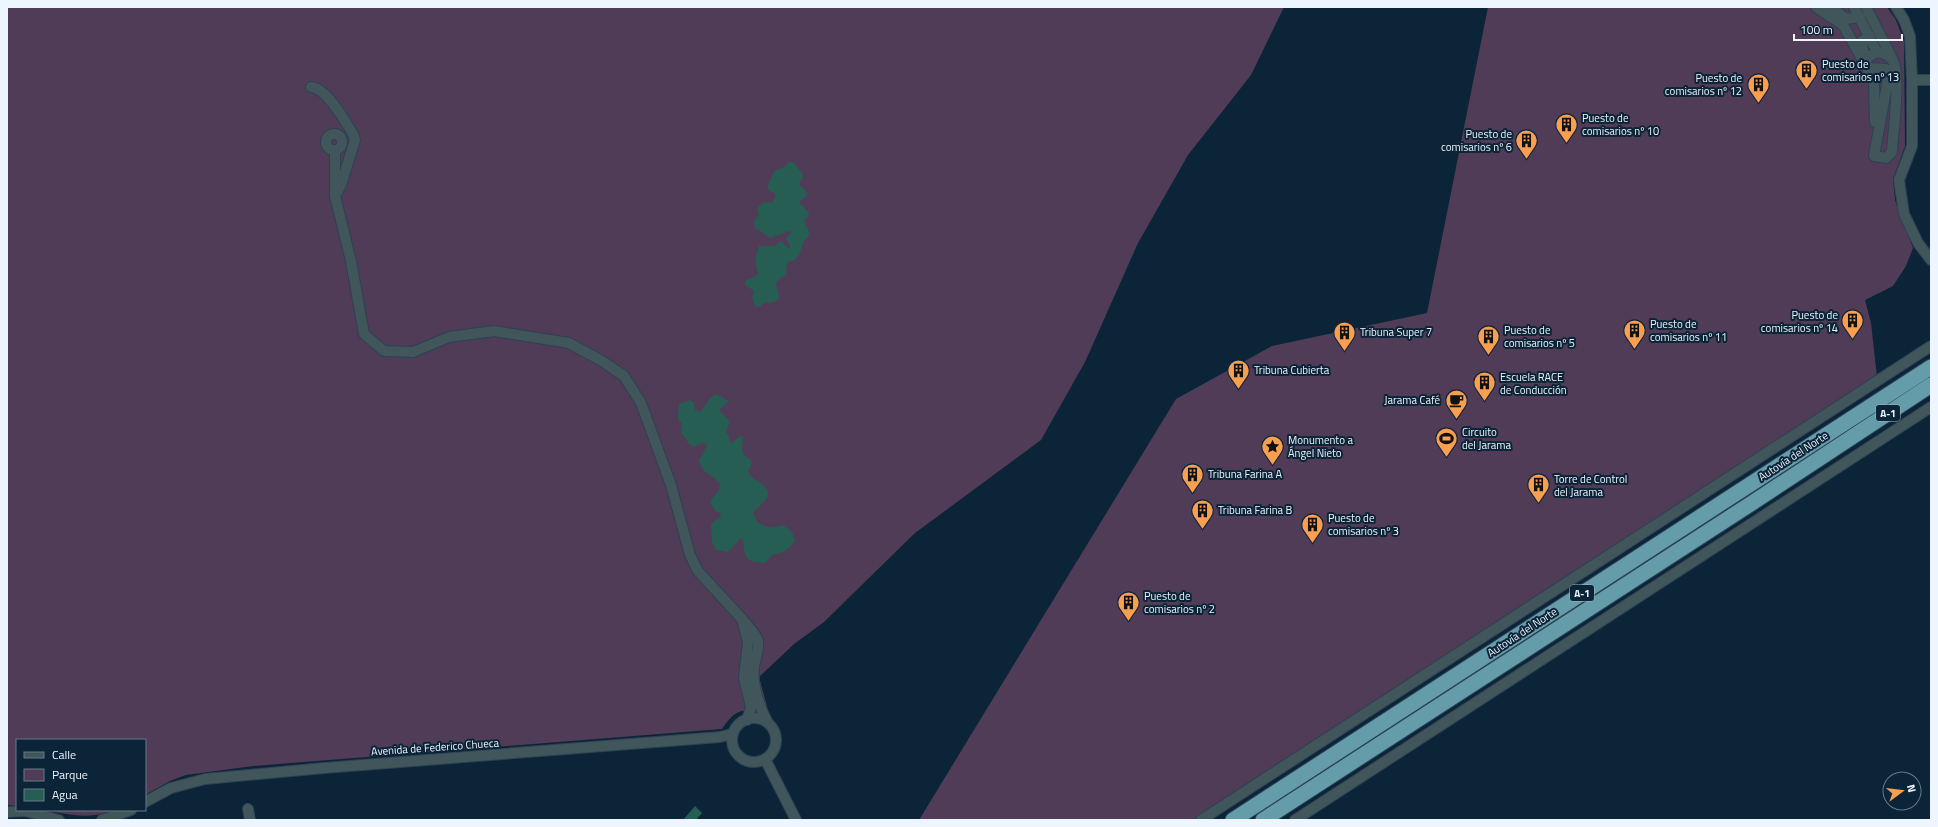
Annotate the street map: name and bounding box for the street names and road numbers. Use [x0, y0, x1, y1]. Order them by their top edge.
road number: A-1 [1876, 405, 1900, 421]
street label: Autovía del Norte [1755, 427, 1831, 485]
road number: A-1 [1570, 585, 1594, 601]
street label: Autovía del Norte [1484, 603, 1560, 661]
street label: Avenida de Federico Chueca [370, 735, 500, 759]

